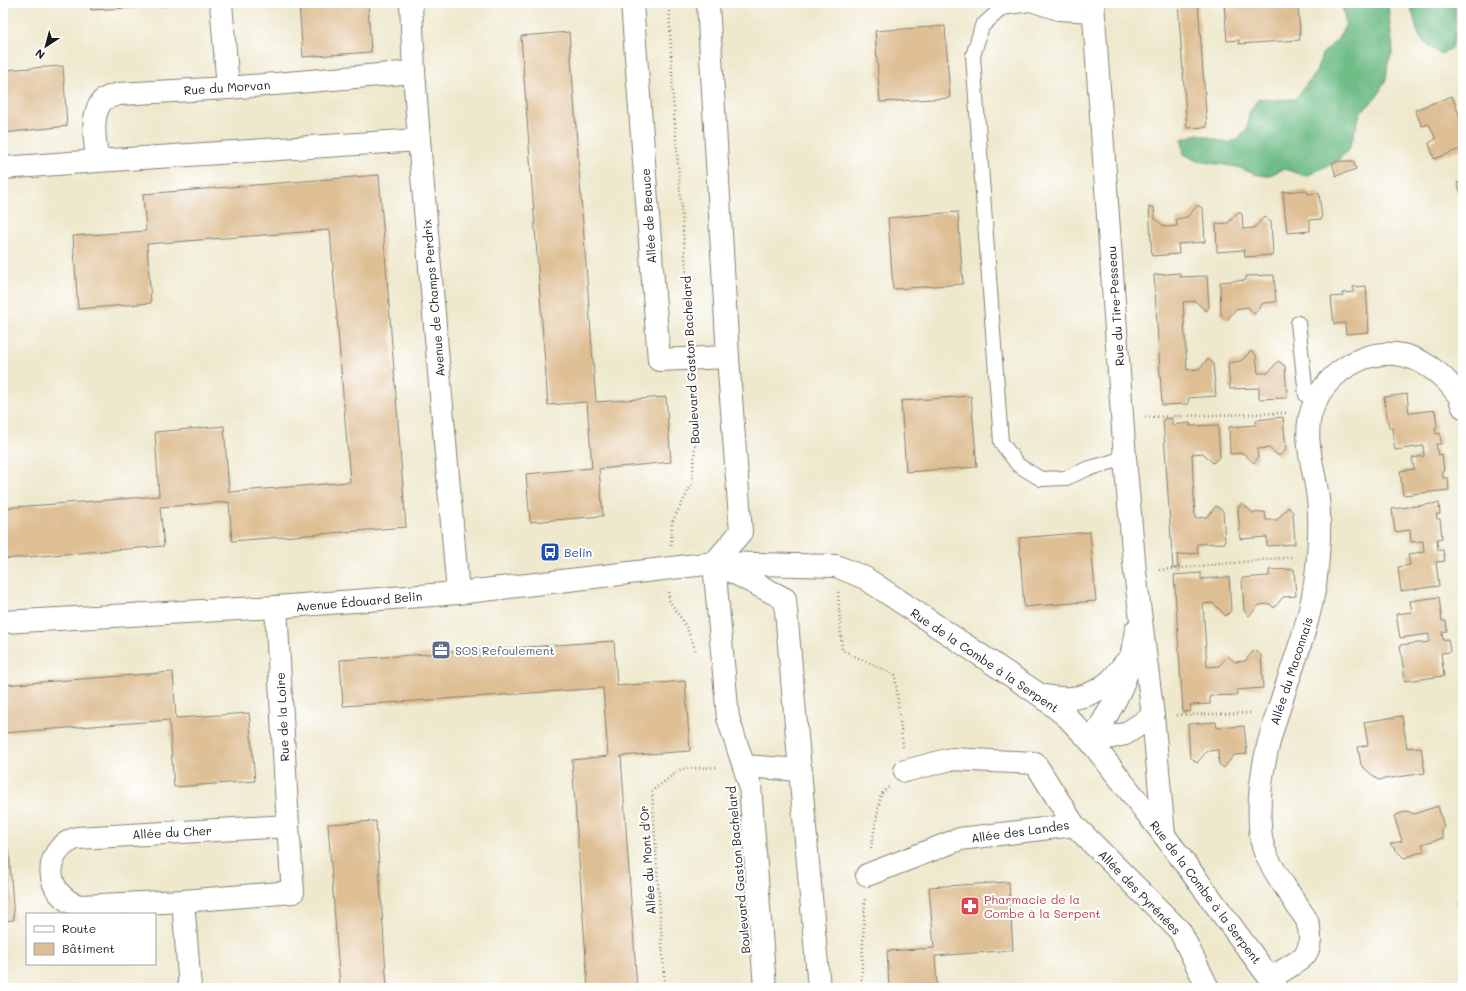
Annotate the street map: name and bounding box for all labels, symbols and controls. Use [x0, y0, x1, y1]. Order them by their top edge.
north arrow [26, 26, 66, 66]
text: N [32, 46, 48, 63]
street label: Rue du Morvan [183, 76, 271, 98]
street label: Allée de Beauce [637, 168, 659, 264]
street label: Avenue de Champs Perdrix [418, 219, 448, 377]
street label: Rue du Tire-Pesseau [1103, 245, 1127, 367]
street label: Boulevard Gaston Bachelard [678, 275, 702, 444]
bus stop icon: Belin [539, 541, 561, 563]
place label: Belin [564, 544, 592, 560]
street label: Avenue Édouard Belin [295, 588, 423, 614]
street label: Rue de la Combe à la Serpent [908, 604, 1062, 716]
street label: Allée du Maconnais [1266, 615, 1316, 727]
office icon: SOS Refoulement [430, 639, 452, 661]
place label: SOS Refoulement [455, 642, 555, 658]
street label: Rue de la Loire [272, 672, 292, 762]
street label: Boulevard Gaston Bachelard [723, 785, 753, 955]
street label: Allée du Mont d'Or [635, 805, 659, 915]
street label: Allée des Landes [970, 816, 1070, 846]
street label: Rue de la Combe à la Serpent [1147, 817, 1265, 967]
street label: Allée du Cher [132, 822, 212, 842]
street label: Allée des Pyrénées [1095, 846, 1185, 938]
place label: Pharmacie de la Combe à la Serpent [984, 891, 1101, 921]
pharmacy icon: Pharmacie de la Combe à la Serpent [959, 895, 981, 917]
legend [26, 913, 156, 965]
text: Route [62, 920, 96, 936]
text: Bâtiment [62, 940, 115, 956]

